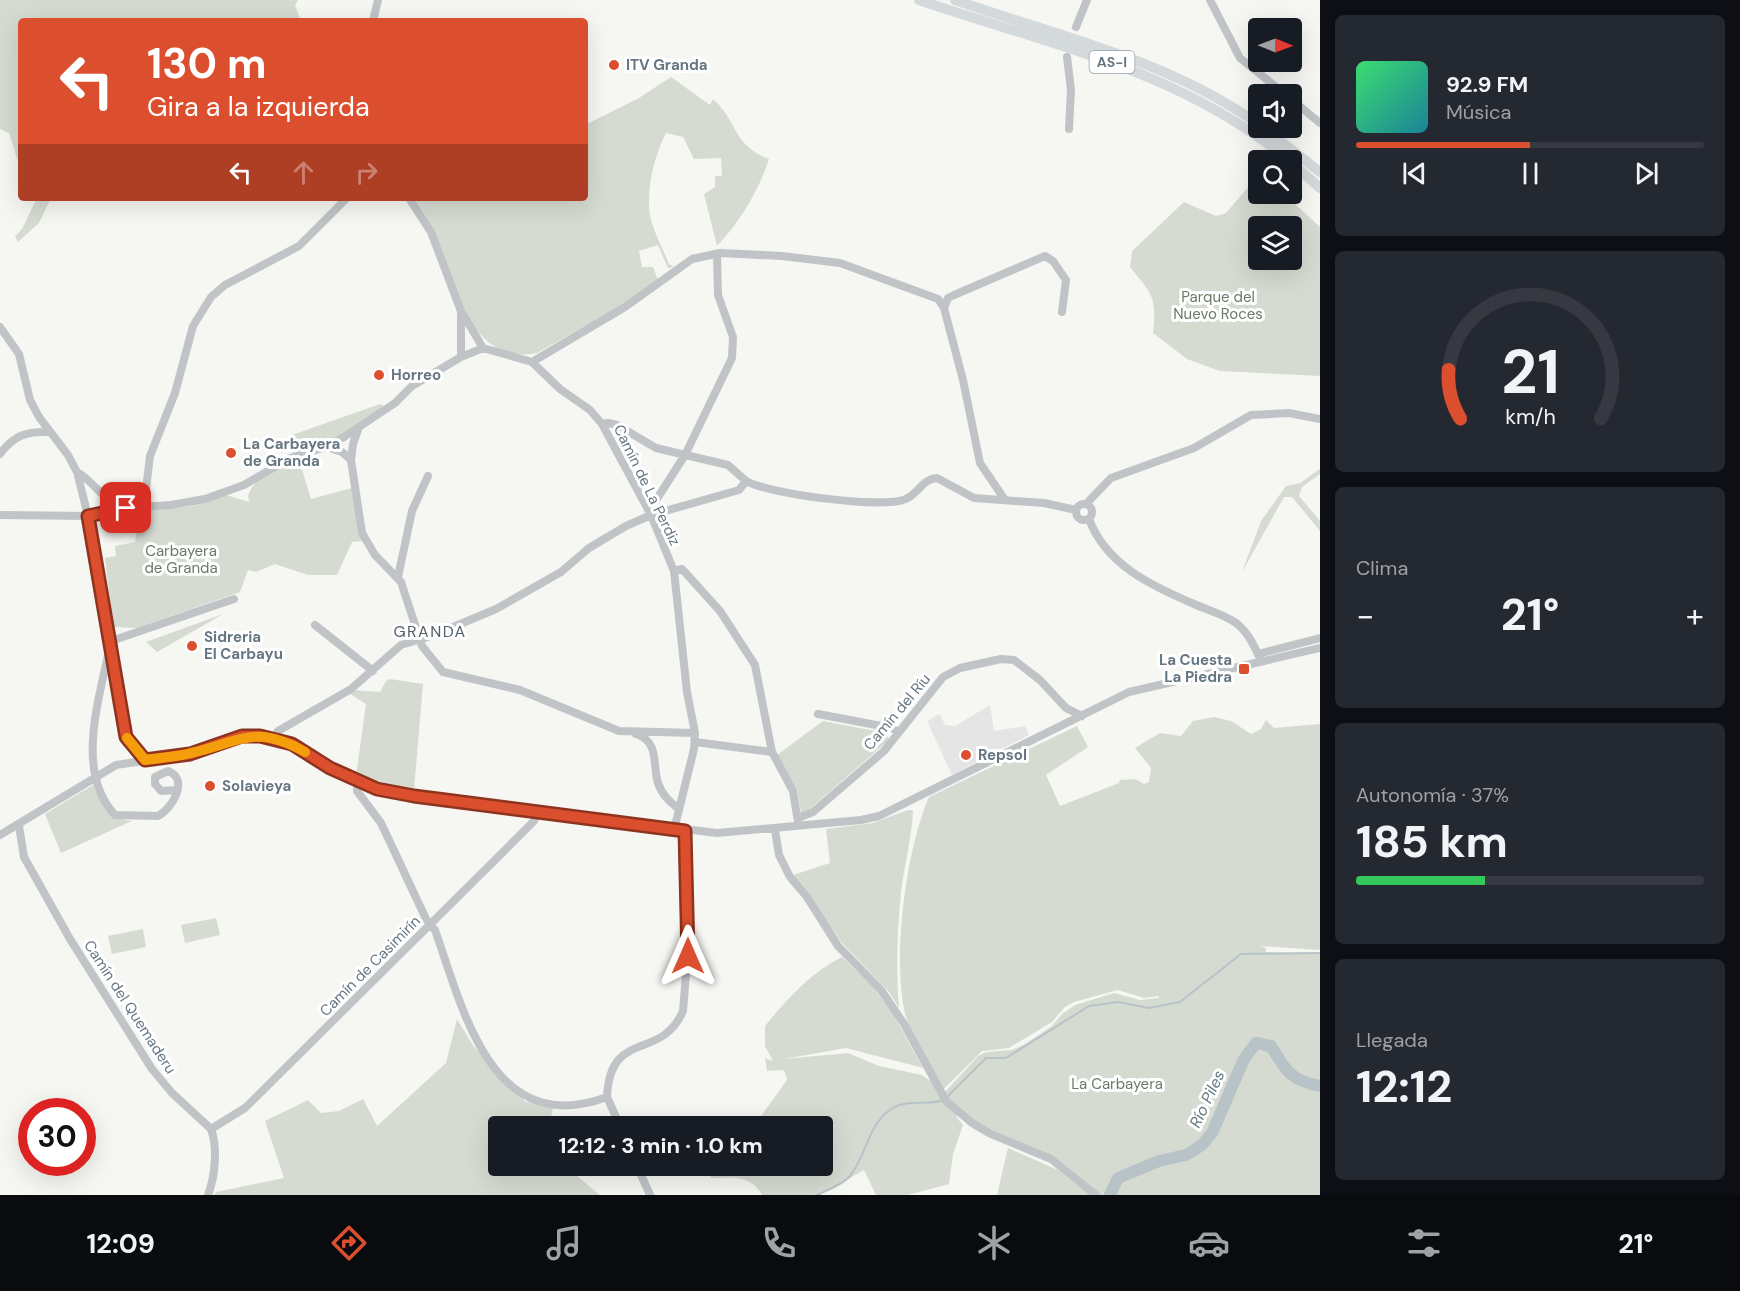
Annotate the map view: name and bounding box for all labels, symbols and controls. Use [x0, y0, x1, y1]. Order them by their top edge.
north arrow [1248, 18, 1302, 72]
map controls [1248, 18, 1302, 270]
text: 130 m [147, 36, 267, 91]
icon: left [48, 42, 126, 120]
road number: AS-I [1090, 51, 1134, 73]
place label: ITV Granda [626, 55, 708, 75]
marker: ITV Granda [607, 58, 621, 72]
text: 92.9 FM [1446, 70, 1528, 99]
button: sound [1248, 84, 1302, 138]
text: Gira a la izquierda [147, 89, 370, 124]
text: Música [1446, 99, 1511, 125]
button: search [1248, 150, 1302, 204]
icon: left [224, 156, 257, 189]
icon: ahead [287, 156, 320, 189]
icon: right [350, 156, 383, 189]
icon: previous [1398, 157, 1431, 190]
icon: pause [1514, 157, 1547, 190]
icon: next [1630, 157, 1663, 190]
button: layers [1248, 216, 1302, 270]
park label: Parque del Nuevo Roces [1173, 287, 1263, 324]
text: 21 [1501, 331, 1559, 412]
place label: Horreo [391, 365, 441, 385]
marker: Horreo [372, 368, 386, 382]
text: km/h [1505, 403, 1555, 431]
street label: Camín de La Perdiz [609, 421, 685, 549]
place label: La Carbayera de Granda [243, 434, 340, 471]
marker: La Carbayera de Granda [224, 446, 238, 460]
pin [100, 482, 151, 533]
icon: arrive [109, 491, 142, 524]
park label: Carbayera de Granda [144, 541, 218, 578]
text: Clima [1356, 555, 1408, 581]
text: 21° [1501, 585, 1559, 644]
text: − [1356, 594, 1374, 637]
text: + [1686, 594, 1704, 637]
district label: GRANDA [393, 621, 467, 642]
place label: Sidreria El Carbayu [204, 627, 283, 664]
marker: Sidreria El Carbayu [185, 639, 199, 653]
place label: La Cuesta La Piedra [1159, 650, 1232, 687]
marker: La Cuesta La Piedra [1237, 662, 1251, 676]
street label: Camín del Ríu [859, 669, 935, 755]
place label: Repsol [978, 745, 1027, 765]
marker: Repsol [959, 748, 973, 762]
place label: Solavieya [222, 776, 291, 796]
marker: Solavieya [203, 779, 217, 793]
text: Autonomía · 37% [1356, 782, 1509, 808]
text: 185 km [1356, 812, 1508, 871]
street label: Camín de Casimirín [315, 911, 425, 1021]
position arrow [656, 924, 720, 988]
street label: Camín del Quemaderu [79, 936, 181, 1078]
text: Llegada [1356, 1027, 1428, 1053]
text: 12:12 [1356, 1057, 1452, 1116]
water label: Río Piles [1185, 1067, 1229, 1131]
park label: La Carbayera [1071, 1074, 1163, 1094]
speed limit sign: 30 [18, 1098, 96, 1176]
text: 12:12 · 3 min · 1.0 km [558, 1131, 763, 1160]
icon: directions [328, 1222, 370, 1264]
icon: music [543, 1222, 585, 1264]
icon: phone [758, 1222, 800, 1264]
icon: climate [973, 1222, 1015, 1264]
icon: car [1188, 1222, 1230, 1264]
icon: filters [1403, 1222, 1445, 1264]
text: 12:09 [87, 1226, 155, 1261]
text: 21° [1618, 1226, 1653, 1261]

